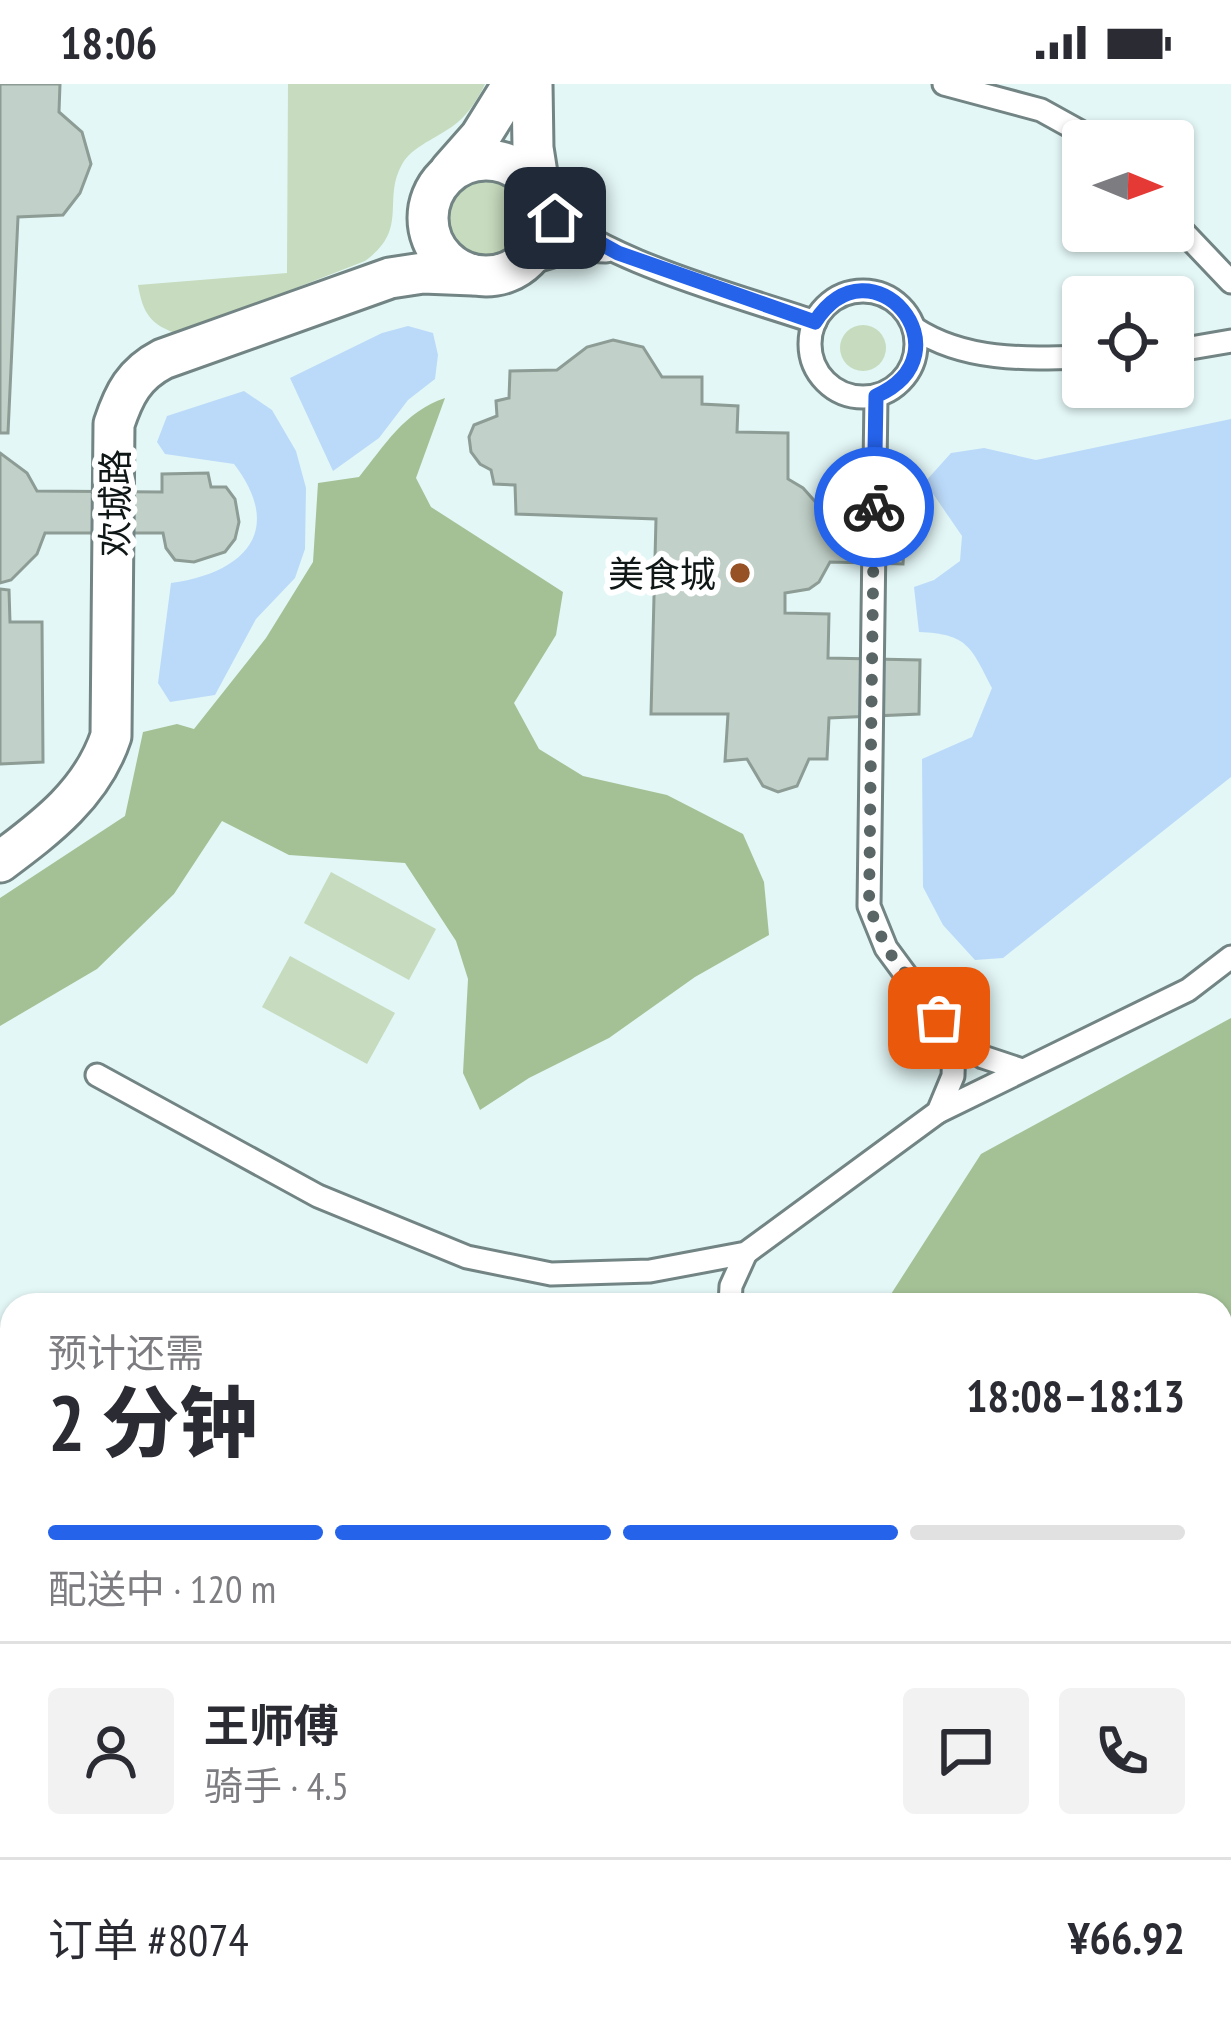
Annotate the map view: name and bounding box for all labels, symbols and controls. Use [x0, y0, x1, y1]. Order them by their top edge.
text: 18:06 [60, 13, 157, 71]
north arrow [1062, 120, 1194, 252]
map controls [1062, 120, 1194, 408]
pin [504, 167, 606, 269]
icon: home [522, 185, 588, 251]
button: locate [1062, 276, 1194, 408]
courier [814, 447, 934, 567]
street label: 欢城路 [91, 449, 138, 557]
icon: bike [841, 474, 907, 540]
place label: 美食城 [608, 550, 716, 597]
marker: 美食城 [727, 560, 753, 586]
pin [888, 967, 990, 1069]
icon: bag [906, 985, 972, 1051]
text: 预计还需 [48, 1327, 204, 1378]
text: 18:08–18:13 [966, 1366, 1185, 1424]
text: 2 分钟 [48, 1372, 257, 1473]
text: 配送中 · 120 m [48, 1563, 276, 1614]
button: person [48, 1688, 174, 1814]
button: chat [903, 1688, 1029, 1814]
button: phone [1059, 1688, 1185, 1814]
text: 王师傅 [204, 1696, 339, 1754]
text: 骑手 · 4.5 [204, 1760, 349, 1811]
text: ¥66.92 [1068, 1908, 1185, 1966]
text: 订单 #8074 [48, 1910, 249, 1968]

